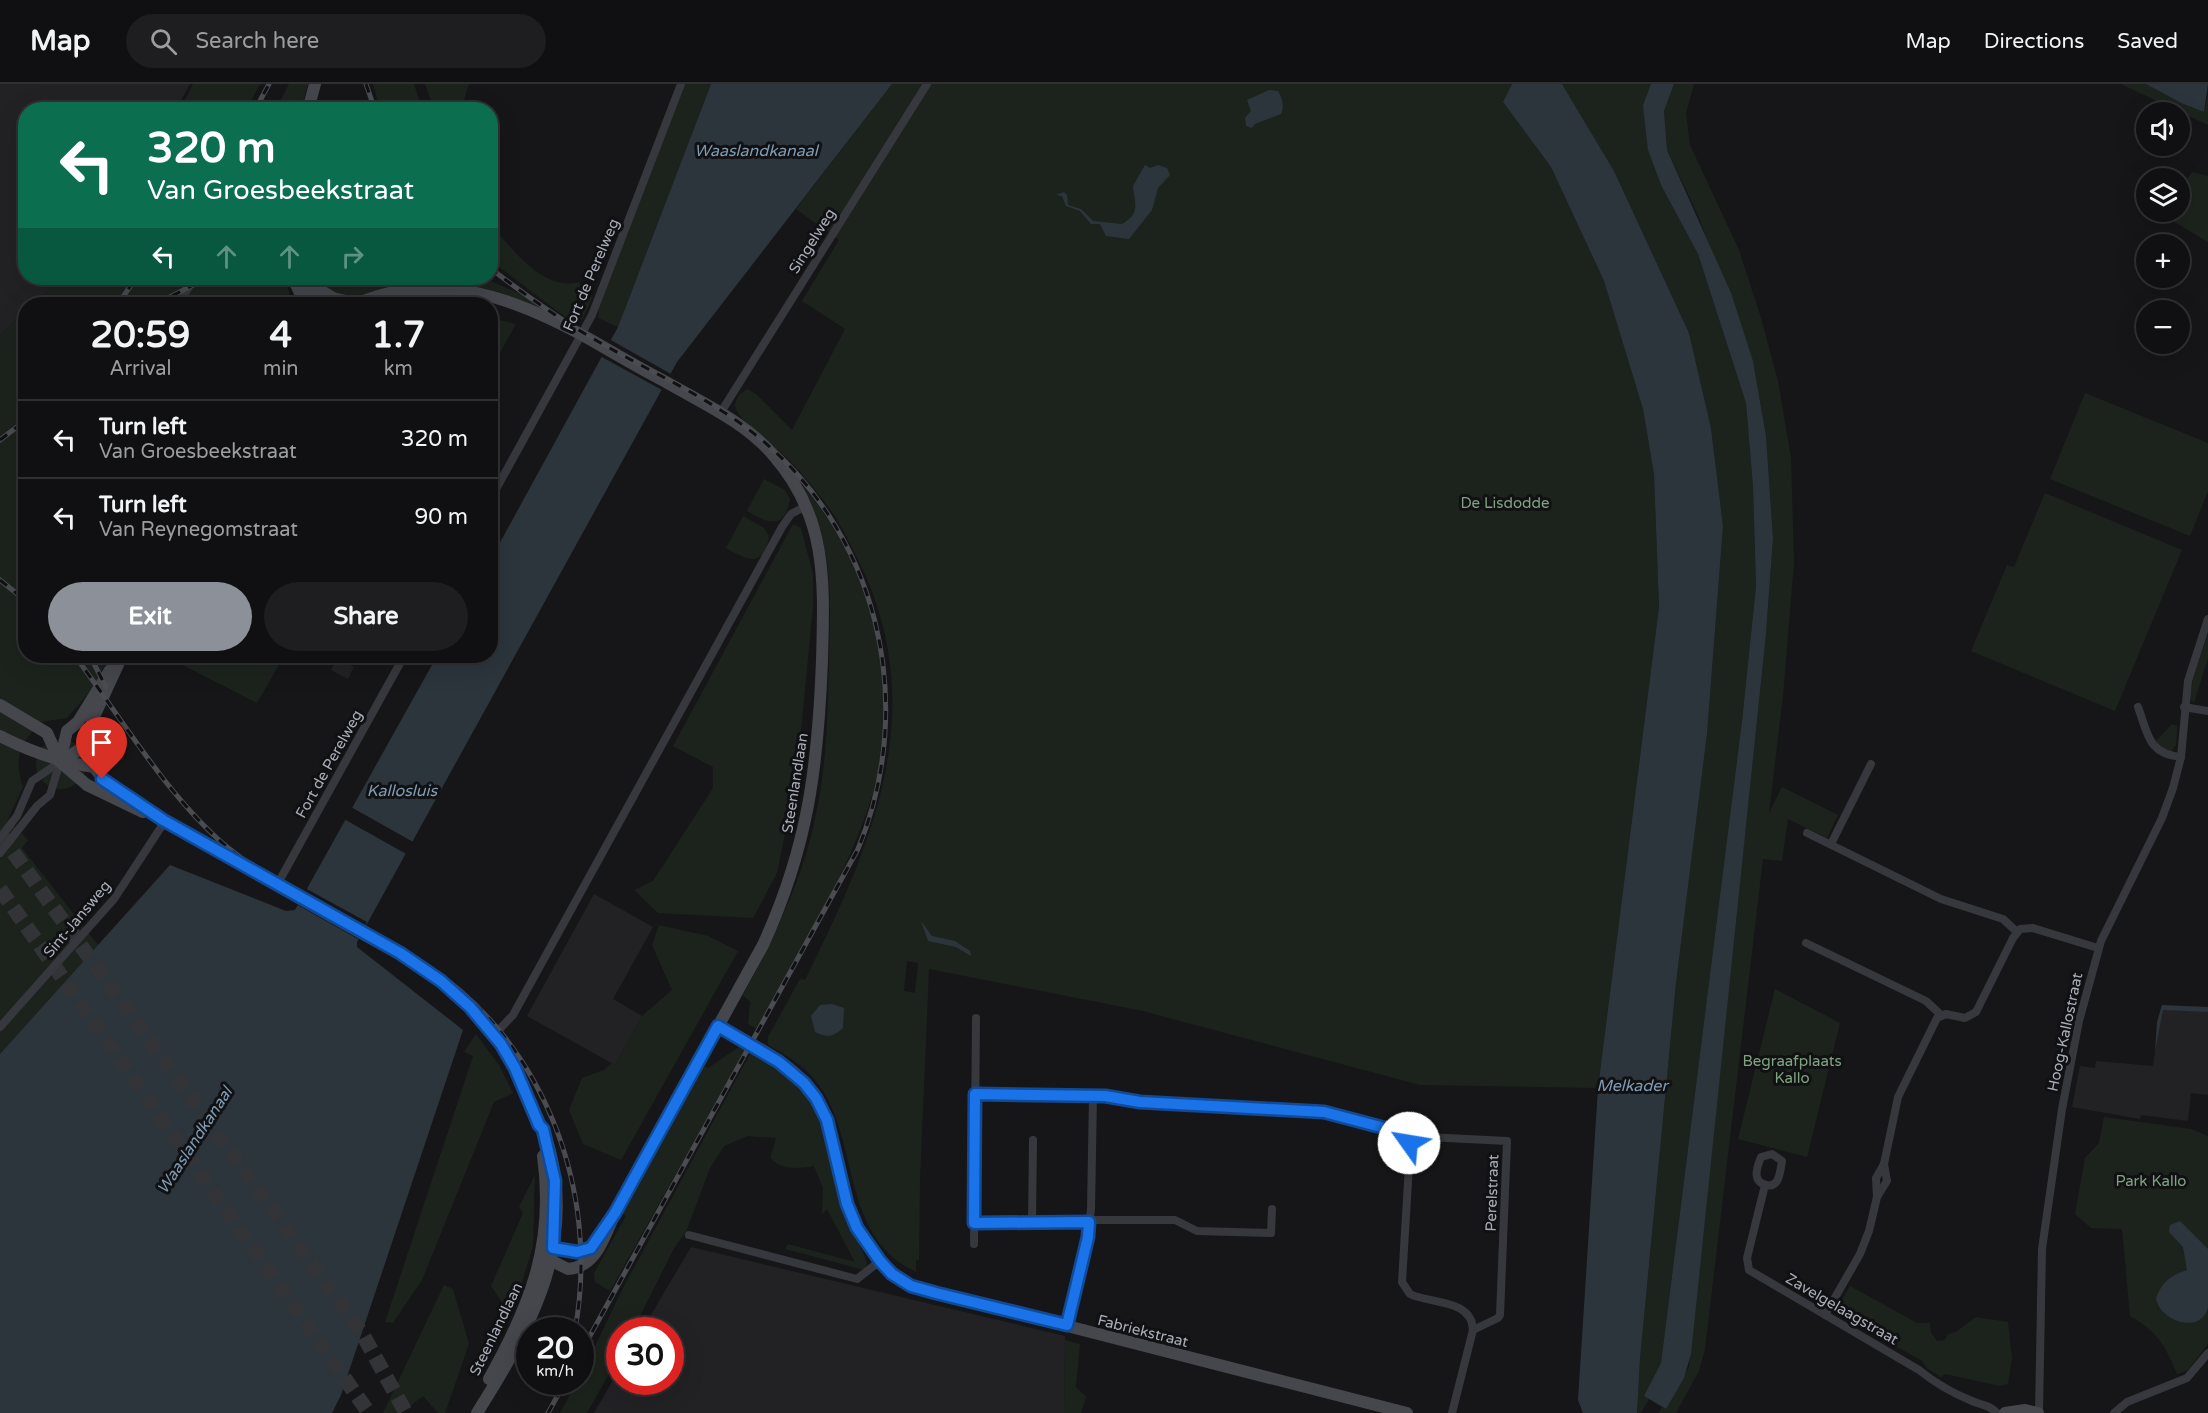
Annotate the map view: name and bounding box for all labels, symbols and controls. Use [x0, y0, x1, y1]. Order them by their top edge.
search box [126, 14, 546, 68]
text: Map [30, 24, 90, 58]
icon: search [147, 25, 180, 58]
text: Search here [195, 28, 319, 54]
text: Map [1905, 29, 1951, 54]
text: Directions [1984, 29, 2084, 54]
text: Saved [2117, 29, 2178, 54]
map controls [2136, 102, 2190, 354]
button: sound [2136, 102, 2190, 156]
text: 320 m [147, 123, 276, 174]
icon: left [48, 126, 126, 204]
water label: Waaslandkanaal [694, 141, 820, 161]
button: layers [2136, 168, 2190, 222]
text: Van Groesbeekstraat [147, 174, 414, 207]
street label: Singelweg [785, 205, 839, 277]
street label: Fort de Perelweg [559, 216, 623, 334]
button: + [2136, 234, 2190, 288]
icon: left [147, 240, 180, 273]
icon: ahead [210, 240, 243, 273]
icon: ahead [273, 240, 306, 273]
icon: right [336, 240, 369, 273]
button: − [2136, 300, 2190, 354]
text: 20:59 [91, 314, 190, 357]
text: 4 [269, 314, 292, 357]
text: 1.7 [371, 314, 425, 357]
text: Arrival [110, 357, 171, 381]
text: min [263, 357, 299, 381]
text: km [384, 357, 413, 381]
text: Turn left [99, 414, 187, 440]
icon: left [48, 423, 81, 456]
text: 320 m [401, 426, 468, 452]
text: Van Groesbeekstraat [99, 440, 297, 464]
text: Turn left [99, 492, 187, 518]
park label: De Lisdodde [1461, 494, 1549, 512]
icon: left [48, 501, 81, 534]
text: 90 m [414, 504, 468, 530]
text: Van Reynegomstraat [99, 518, 298, 542]
button: Exit [48, 582, 252, 651]
button: Share [264, 582, 468, 651]
street label: Fort de Perelweg [292, 707, 366, 821]
pin [76, 717, 127, 779]
icon: arrive [85, 726, 118, 759]
street label: Steenlandlaan [778, 732, 812, 834]
water label: Kallosluis [367, 781, 439, 801]
street label: Sint-Jansweg [40, 877, 114, 961]
street label: Hoog-Kallostraat [2044, 971, 2086, 1093]
park label: Begraafplaats Kallo [1742, 1052, 1842, 1087]
water label: Melkader [1596, 1076, 1669, 1096]
water label: Waaslandkanaal [153, 1082, 238, 1198]
position arrow [1377, 1111, 1441, 1175]
street label: Perelstraat [1482, 1154, 1502, 1232]
park label: Park Kallo [2115, 1172, 2187, 1190]
street label: Zavelgelaagstraat [1783, 1269, 1902, 1349]
street label: Steenlandlaan [466, 1280, 526, 1378]
street label: Fabriekstraat [1096, 1311, 1191, 1351]
speed limit sign: 30 [606, 1317, 684, 1395]
text: 20 [536, 1330, 574, 1367]
text: km/h [536, 1362, 574, 1380]

